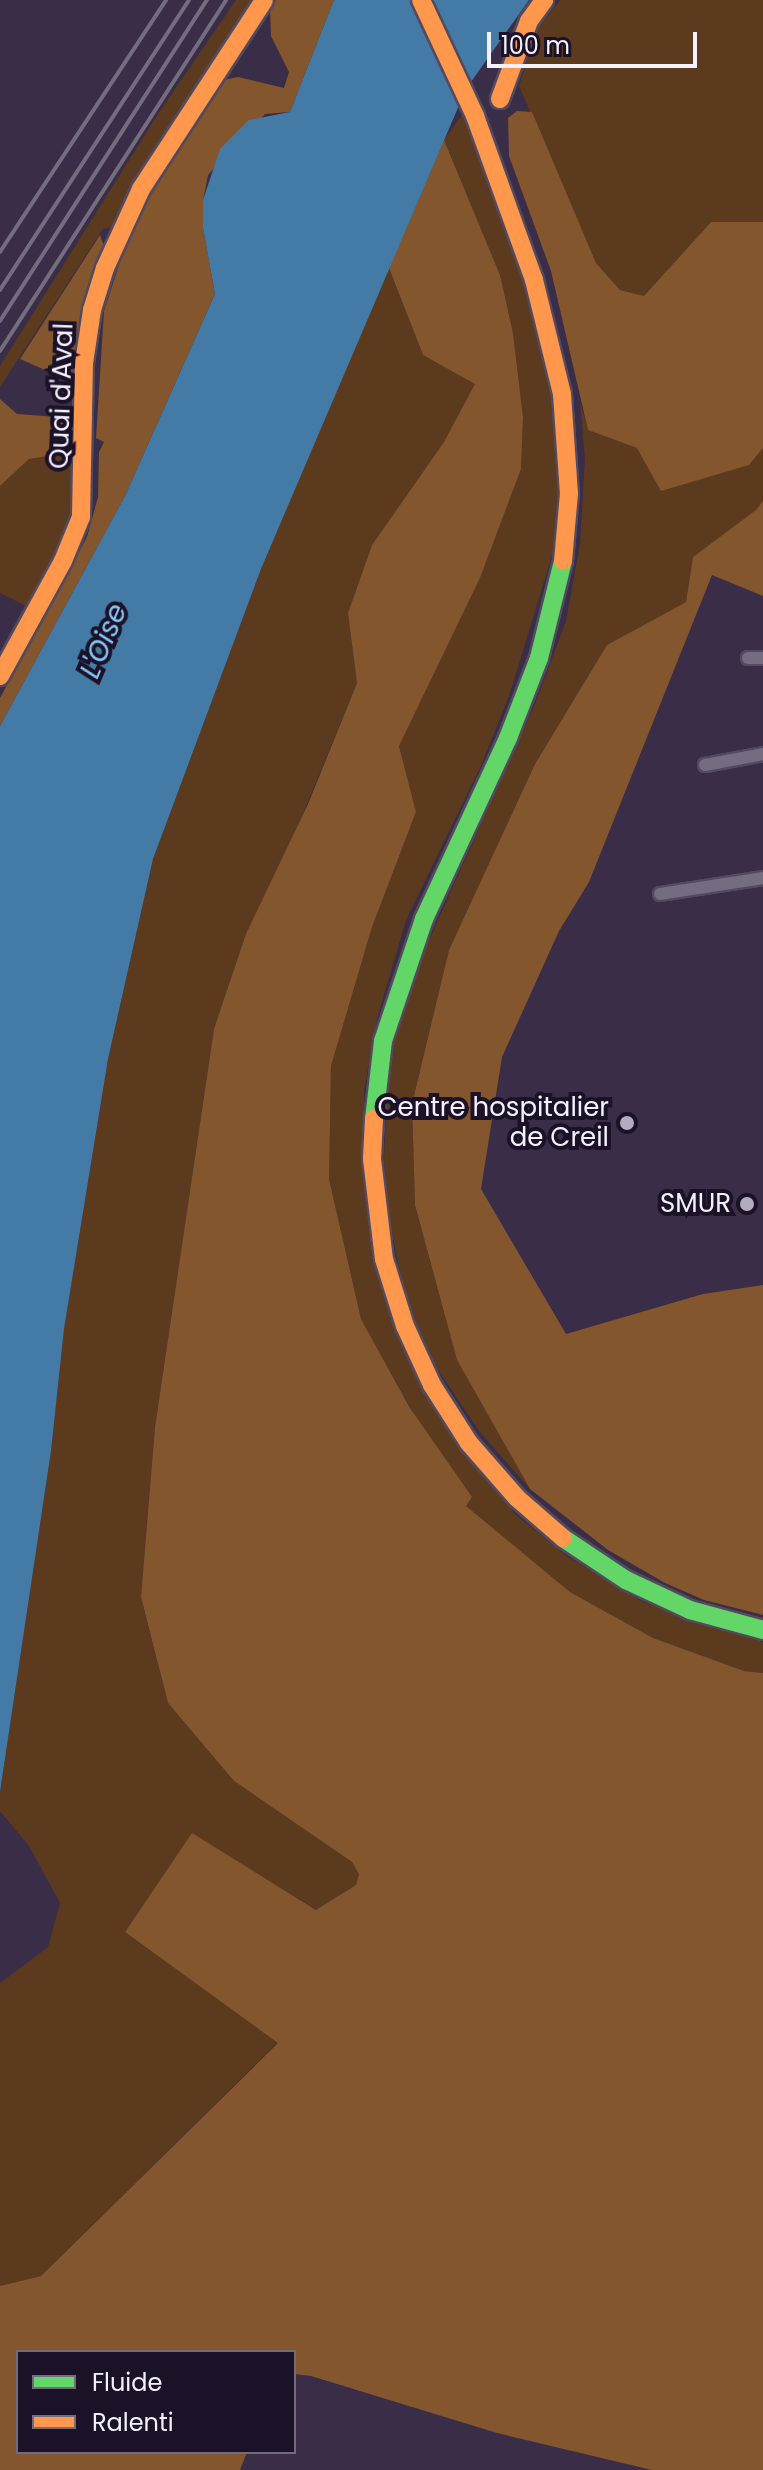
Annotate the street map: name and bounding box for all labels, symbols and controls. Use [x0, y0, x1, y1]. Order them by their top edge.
scale bar [491, 16, 701, 66]
text: 100 m [501, 29, 570, 62]
street label: Quai d'Aval [44, 323, 80, 469]
water label: L'Oise [73, 599, 135, 683]
place label: Centre hospitalier de Creil [377, 1092, 609, 1154]
marker: Centre hospitalier de Creil [616, 1112, 638, 1134]
place label: SMUR [660, 1188, 731, 1220]
marker: SMUR [738, 1195, 756, 1213]
legend [16, 2350, 296, 2454]
text: Fluide [92, 2366, 162, 2399]
text: Ralenti [92, 2406, 174, 2439]

